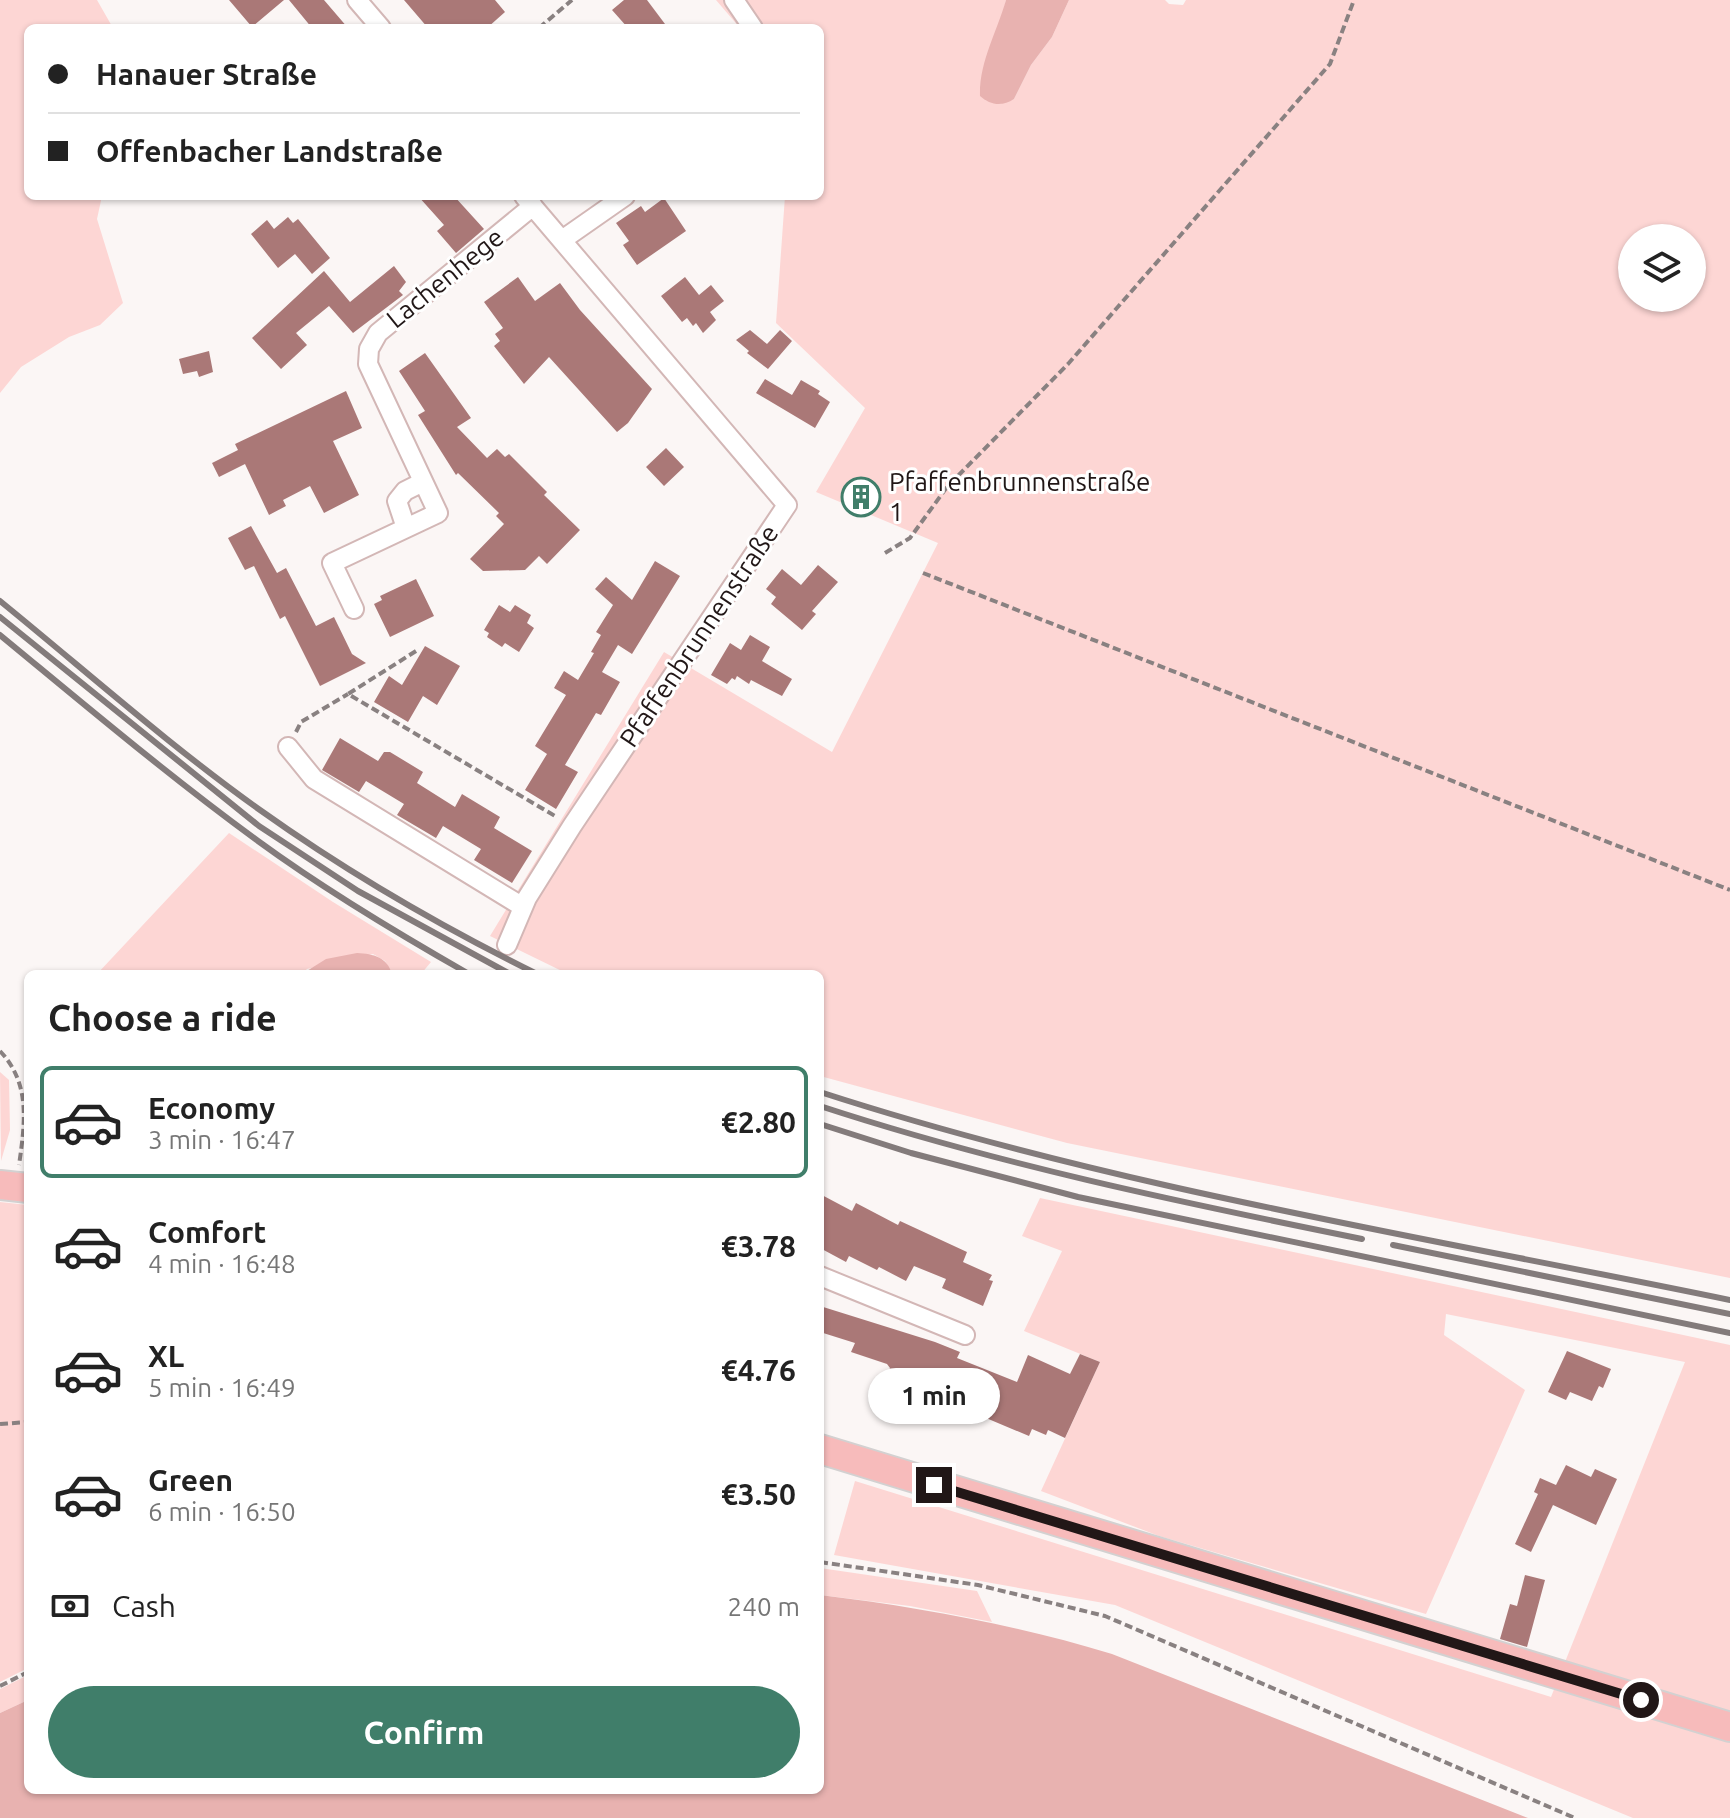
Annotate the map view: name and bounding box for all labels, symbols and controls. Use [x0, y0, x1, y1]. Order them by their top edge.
text: Hanauer Straße [96, 57, 317, 91]
text: Offenbacher Landstraße [96, 134, 443, 168]
street label: Lachenhege [381, 222, 509, 333]
map controls [1618, 224, 1706, 312]
button: layers [1618, 224, 1706, 312]
place label: Pfaffenbrunnenstraße 1 [889, 467, 1150, 526]
building icon: Pfaffenbrunnenstraße 1 [840, 476, 882, 518]
street label: Pfaffenbrunnenstraße [614, 519, 784, 752]
text: Choose a ride [48, 997, 277, 1038]
icon: car [52, 1086, 124, 1158]
text: Economy [148, 1091, 275, 1125]
text: €2.80 [721, 1105, 796, 1139]
text: 3 min · 16:47 [148, 1125, 296, 1154]
icon: car [52, 1210, 124, 1282]
text: Comfort [148, 1215, 266, 1249]
text: €3.78 [721, 1229, 796, 1263]
text: 4 min · 16:48 [148, 1249, 296, 1278]
icon: car [52, 1334, 124, 1406]
text: XL [148, 1339, 184, 1373]
text: €4.76 [721, 1353, 796, 1387]
callout: 1 min [868, 1369, 1000, 1425]
text: 5 min · 16:49 [148, 1373, 296, 1402]
text: 1 min [901, 1381, 967, 1410]
icon: car [52, 1458, 124, 1530]
text: Green [148, 1463, 233, 1497]
route end [916, 1467, 952, 1503]
text: €3.50 [721, 1477, 796, 1511]
text: 6 min · 16:50 [148, 1497, 296, 1526]
icon: cash [48, 1584, 92, 1628]
text: Cash [112, 1589, 176, 1623]
text: 240 m [728, 1592, 800, 1621]
route start [1623, 1682, 1659, 1718]
button: Confirm [48, 1686, 800, 1778]

